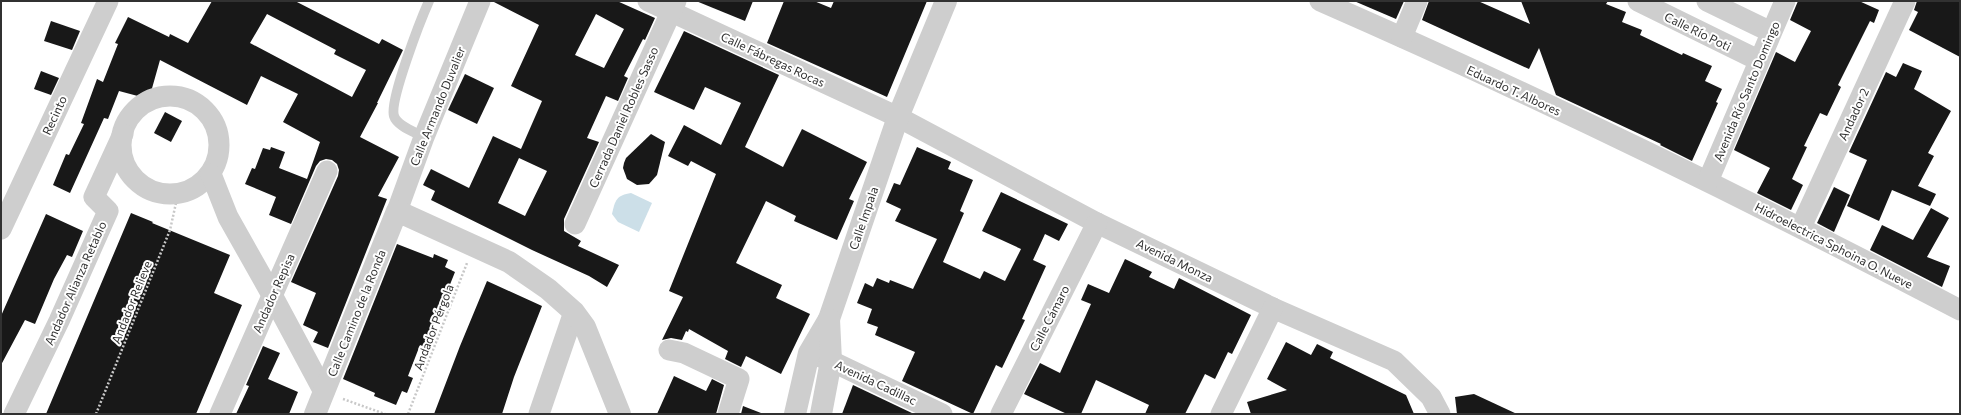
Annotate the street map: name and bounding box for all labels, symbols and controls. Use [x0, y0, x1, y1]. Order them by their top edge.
street label: Calle Río Poti [1662, 9, 1734, 53]
street label: Avenida Río Santo Domingo [1710, 19, 1782, 163]
street label: Calle Fábregas Rocas [719, 29, 827, 89]
street label: Calle Armando Duvalier [407, 44, 467, 168]
street label: Cerrada Daniel Robles Sasso [585, 44, 661, 190]
street label: Eduardo T. Albores [1465, 62, 1563, 118]
street label: Andador 2 [1835, 85, 1871, 142]
street label: Recinto [39, 93, 69, 137]
street label: Calle Impala [846, 185, 880, 251]
street label: Hidroelectrica Sphoina O. Nueve [1753, 199, 1915, 291]
street label: Andador Alianza Retablo [41, 219, 109, 347]
street label: Avenida Monza [1134, 235, 1216, 285]
street label: Calle Camino de la Ronda [324, 247, 388, 379]
street label: Andador Repisa [249, 251, 297, 335]
street label: Andador Relieve [108, 259, 154, 345]
street label: Andador Pérgola [410, 282, 456, 372]
street label: Calle Cámaro [1026, 283, 1072, 353]
street label: Avenida Cadillac [833, 357, 919, 407]

